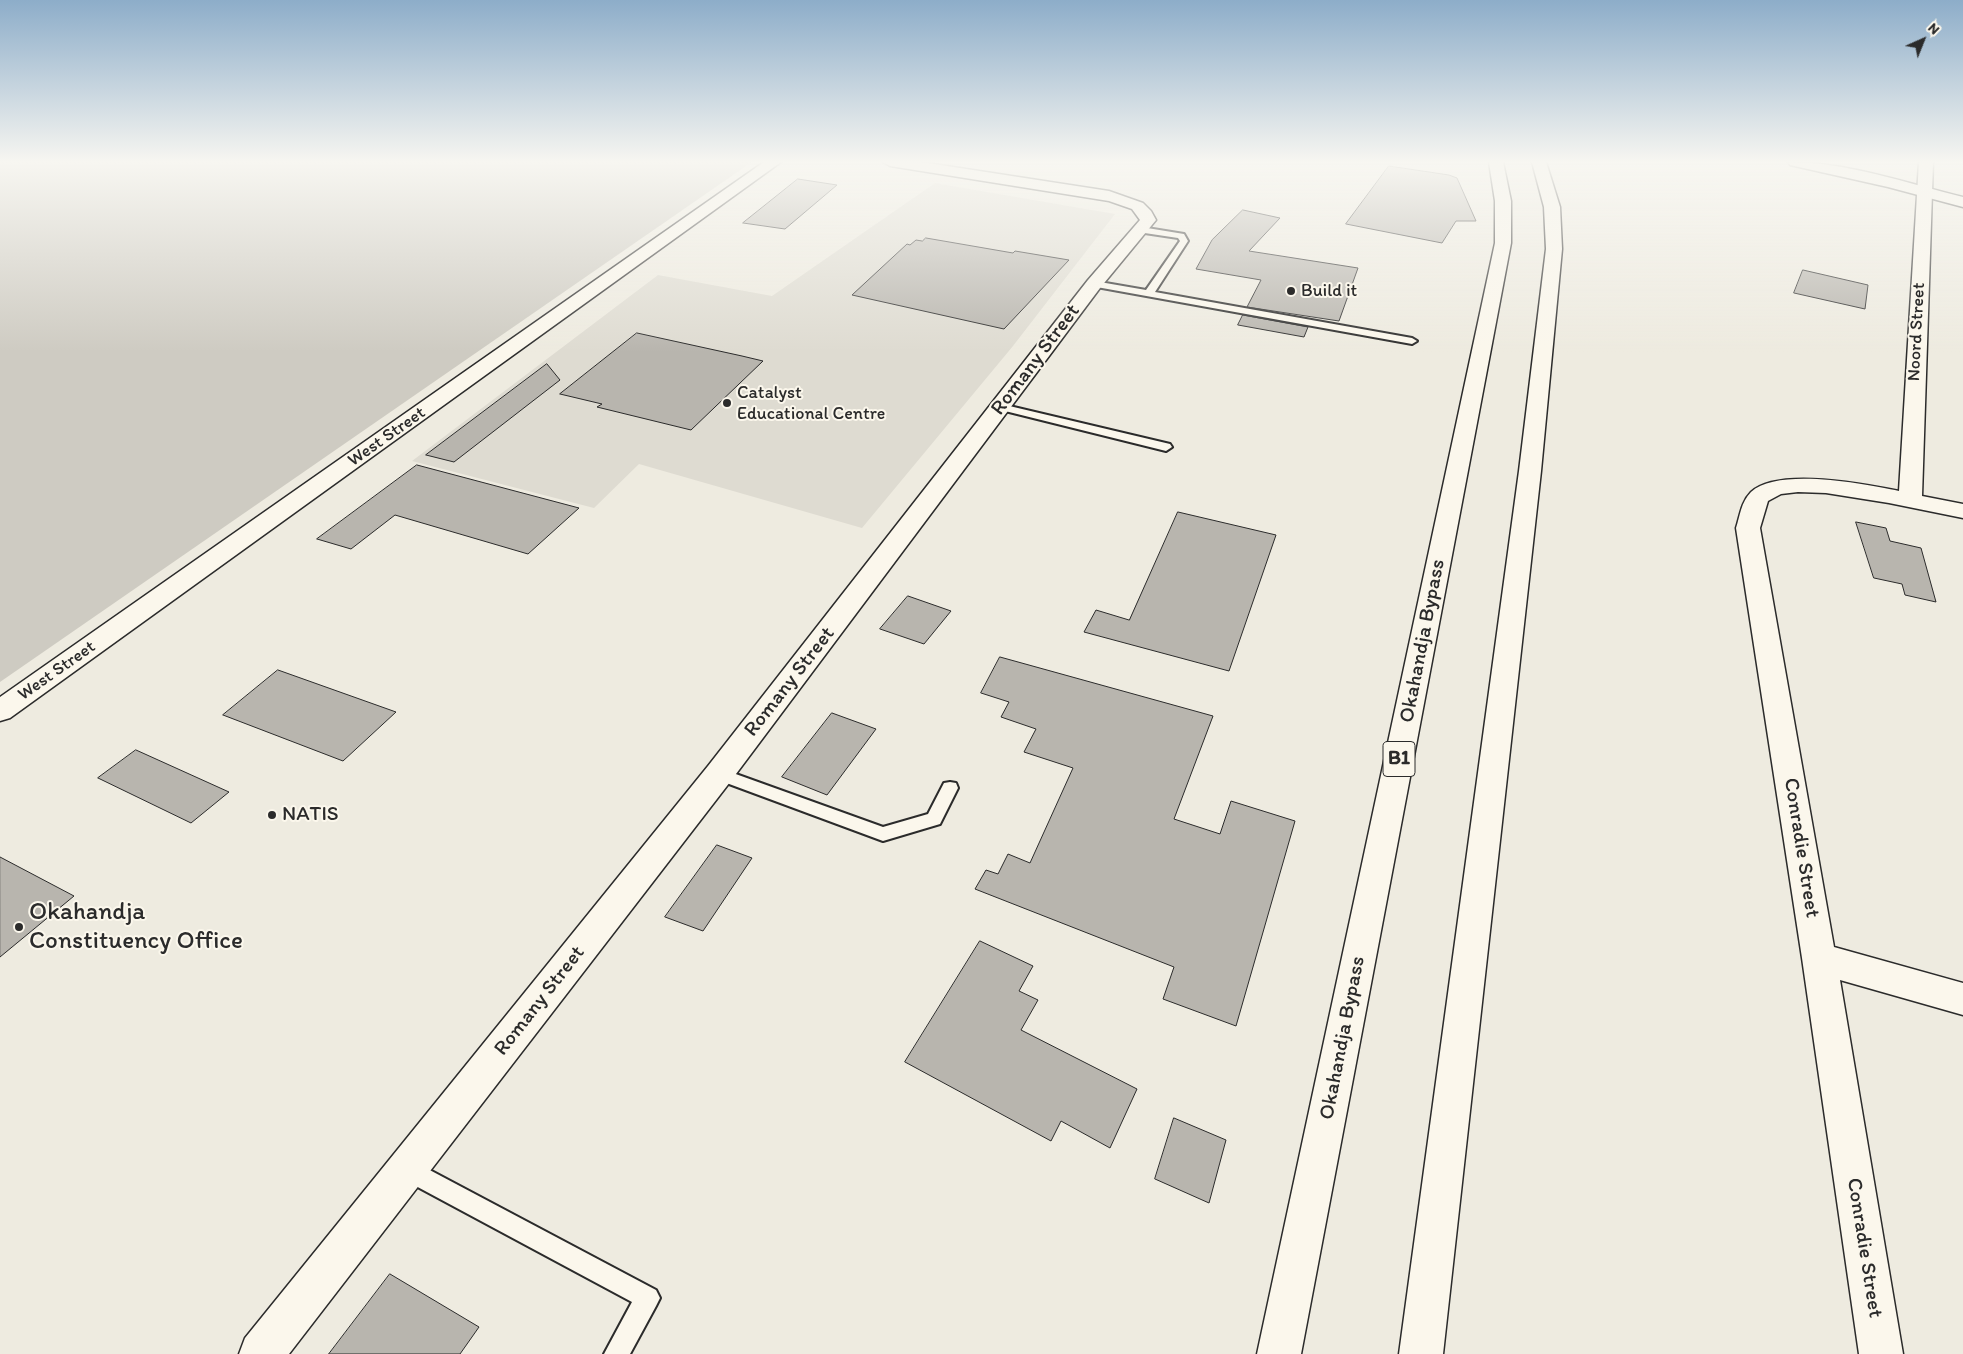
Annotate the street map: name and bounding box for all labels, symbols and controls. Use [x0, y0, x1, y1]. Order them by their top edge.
north arrow [1898, 15, 1948, 65]
text: N [1924, 19, 1943, 38]
place label: Build it [1301, 280, 1357, 302]
street label: Noord Street [1904, 282, 1930, 382]
marker: Build it [1285, 285, 1297, 297]
street label: Romany Street [986, 299, 1086, 421]
place label: Catalyst Educational Centre [737, 382, 885, 424]
marker: Catalyst Educational Centre [721, 397, 733, 409]
street label: West Street [344, 402, 430, 472]
street label: Okahandja Bypass [1395, 557, 1451, 725]
street label: Romany Street [739, 622, 841, 742]
street label: West Street [14, 636, 100, 706]
road number: B1 [1383, 742, 1415, 776]
street label: Conradie Street [1777, 776, 1825, 920]
place label: NATIS [282, 802, 339, 828]
marker: NATIS [266, 809, 278, 821]
place label: Okahandja Constituency Office [29, 898, 243, 957]
marker: Okahandja Constituency Office [13, 921, 25, 933]
street label: Romany Street [489, 941, 591, 1061]
street label: Okahandja Bypass [1315, 954, 1371, 1122]
street label: Conradie Street [1840, 1176, 1888, 1320]

